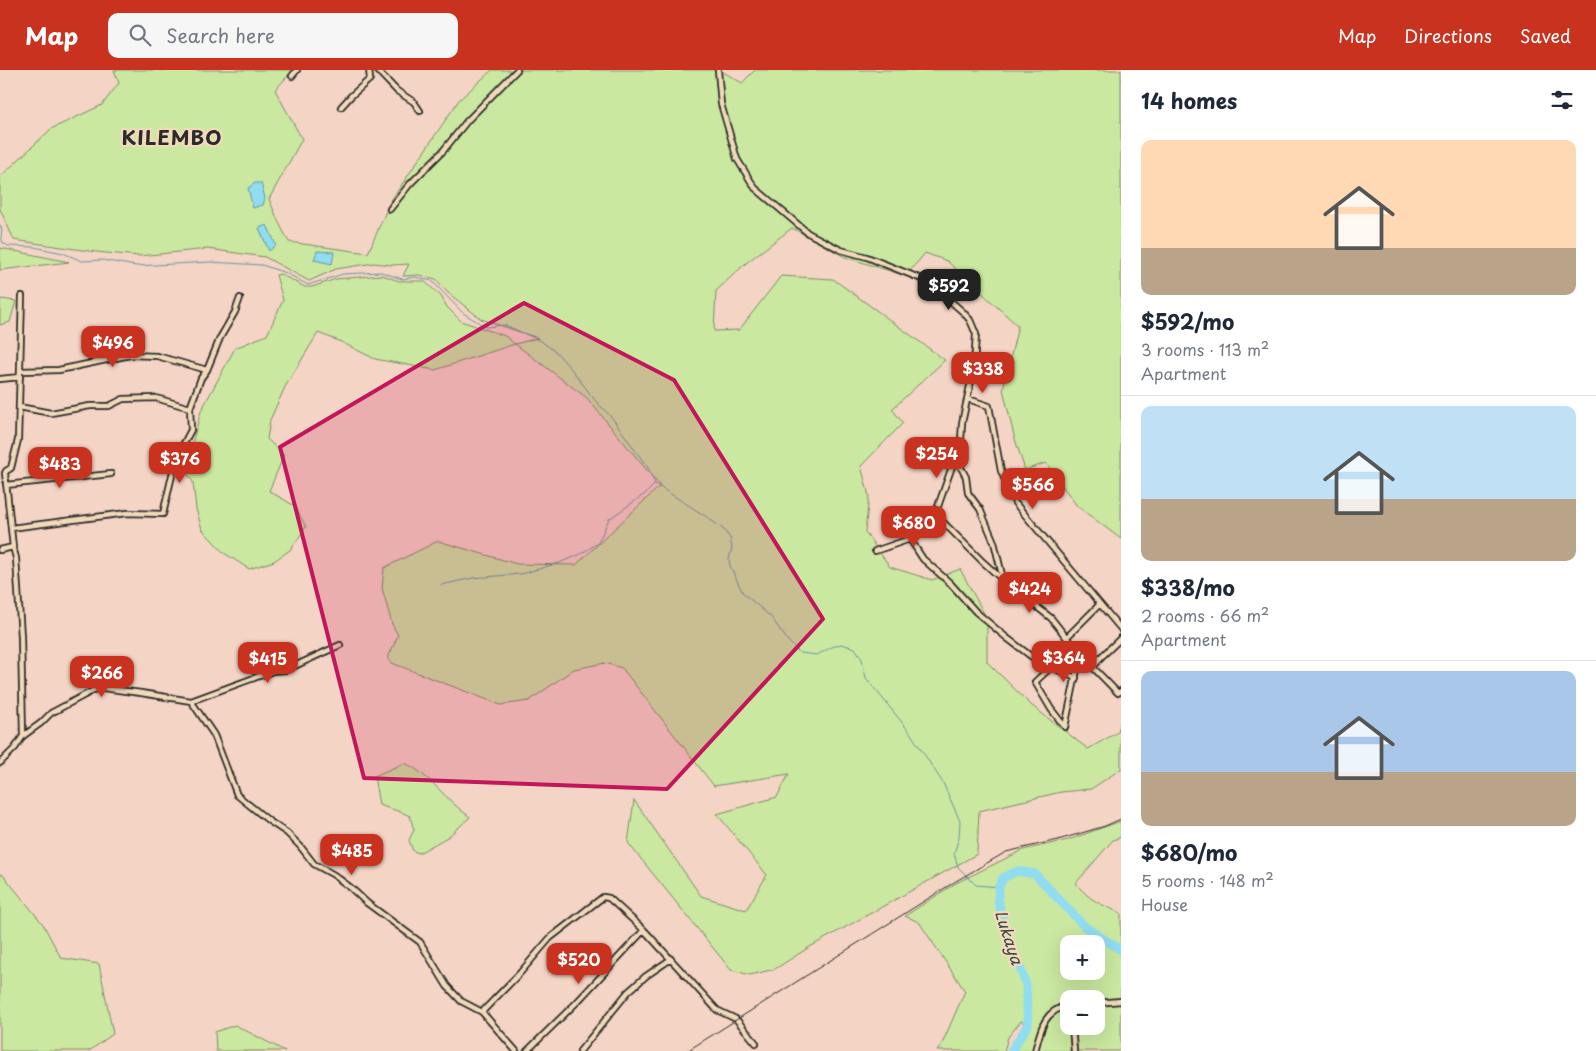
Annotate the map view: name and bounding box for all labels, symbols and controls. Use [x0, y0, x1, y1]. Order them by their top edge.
search box [108, 13, 458, 58]
text: Map [25, 17, 78, 53]
icon: search [126, 21, 154, 49]
text: Search here [166, 21, 275, 49]
text: Map [1338, 22, 1376, 49]
text: Directions [1404, 22, 1492, 49]
text: Saved [1520, 22, 1571, 49]
text: 14 homes [1141, 84, 1237, 116]
icon: filters [1548, 86, 1576, 114]
district label: KILEMBO [122, 122, 222, 152]
icon: home [1314, 173, 1404, 263]
pin: $592 [919, 268, 979, 311]
text: $592 [929, 273, 969, 297]
text: $592/mo [1141, 305, 1234, 337]
pin: $496 [83, 326, 143, 368]
text: $496 [92, 330, 134, 354]
text: 3 rooms · 113 m² [1141, 337, 1269, 361]
pin: $338 [953, 352, 1013, 394]
text: $338 [962, 356, 1004, 380]
text: Apartment [1141, 361, 1226, 385]
pin: $254 [907, 436, 967, 479]
icon: home [1314, 438, 1404, 528]
text: $254 [916, 441, 958, 465]
pin: $376 [150, 442, 210, 484]
pin: $483 [30, 446, 90, 489]
text: $376 [160, 446, 200, 470]
text: $483 [39, 451, 81, 475]
pin: $566 [1003, 468, 1063, 510]
text: $566 [1012, 472, 1054, 496]
pin: $680 [884, 506, 944, 548]
text: $680 [892, 510, 936, 534]
text: $338/mo [1141, 571, 1235, 603]
pin: $424 [1000, 572, 1060, 614]
text: $424 [1009, 576, 1051, 600]
text: 2 rooms · 66 m² [1141, 603, 1269, 627]
text: Apartment [1141, 627, 1226, 651]
pin: $364 [1034, 640, 1094, 683]
pin: $415 [238, 642, 298, 684]
text: $364 [1043, 645, 1085, 669]
text: $415 [249, 646, 287, 670]
pin: $266 [72, 656, 132, 698]
text: $266 [81, 660, 123, 684]
icon: home [1314, 703, 1404, 793]
pin: $485 [322, 834, 382, 876]
text: $680/mo [1141, 836, 1237, 868]
text: $485 [331, 838, 373, 862]
text: 5 rooms · 148 m² [1141, 868, 1274, 892]
text: House [1141, 892, 1188, 916]
water label: Lukaya [990, 907, 1030, 968]
map controls [1060, 935, 1105, 1035]
button: + [1060, 935, 1105, 980]
pin: $520 [549, 942, 609, 985]
text: $520 [558, 947, 600, 971]
button: − [1060, 990, 1105, 1035]

